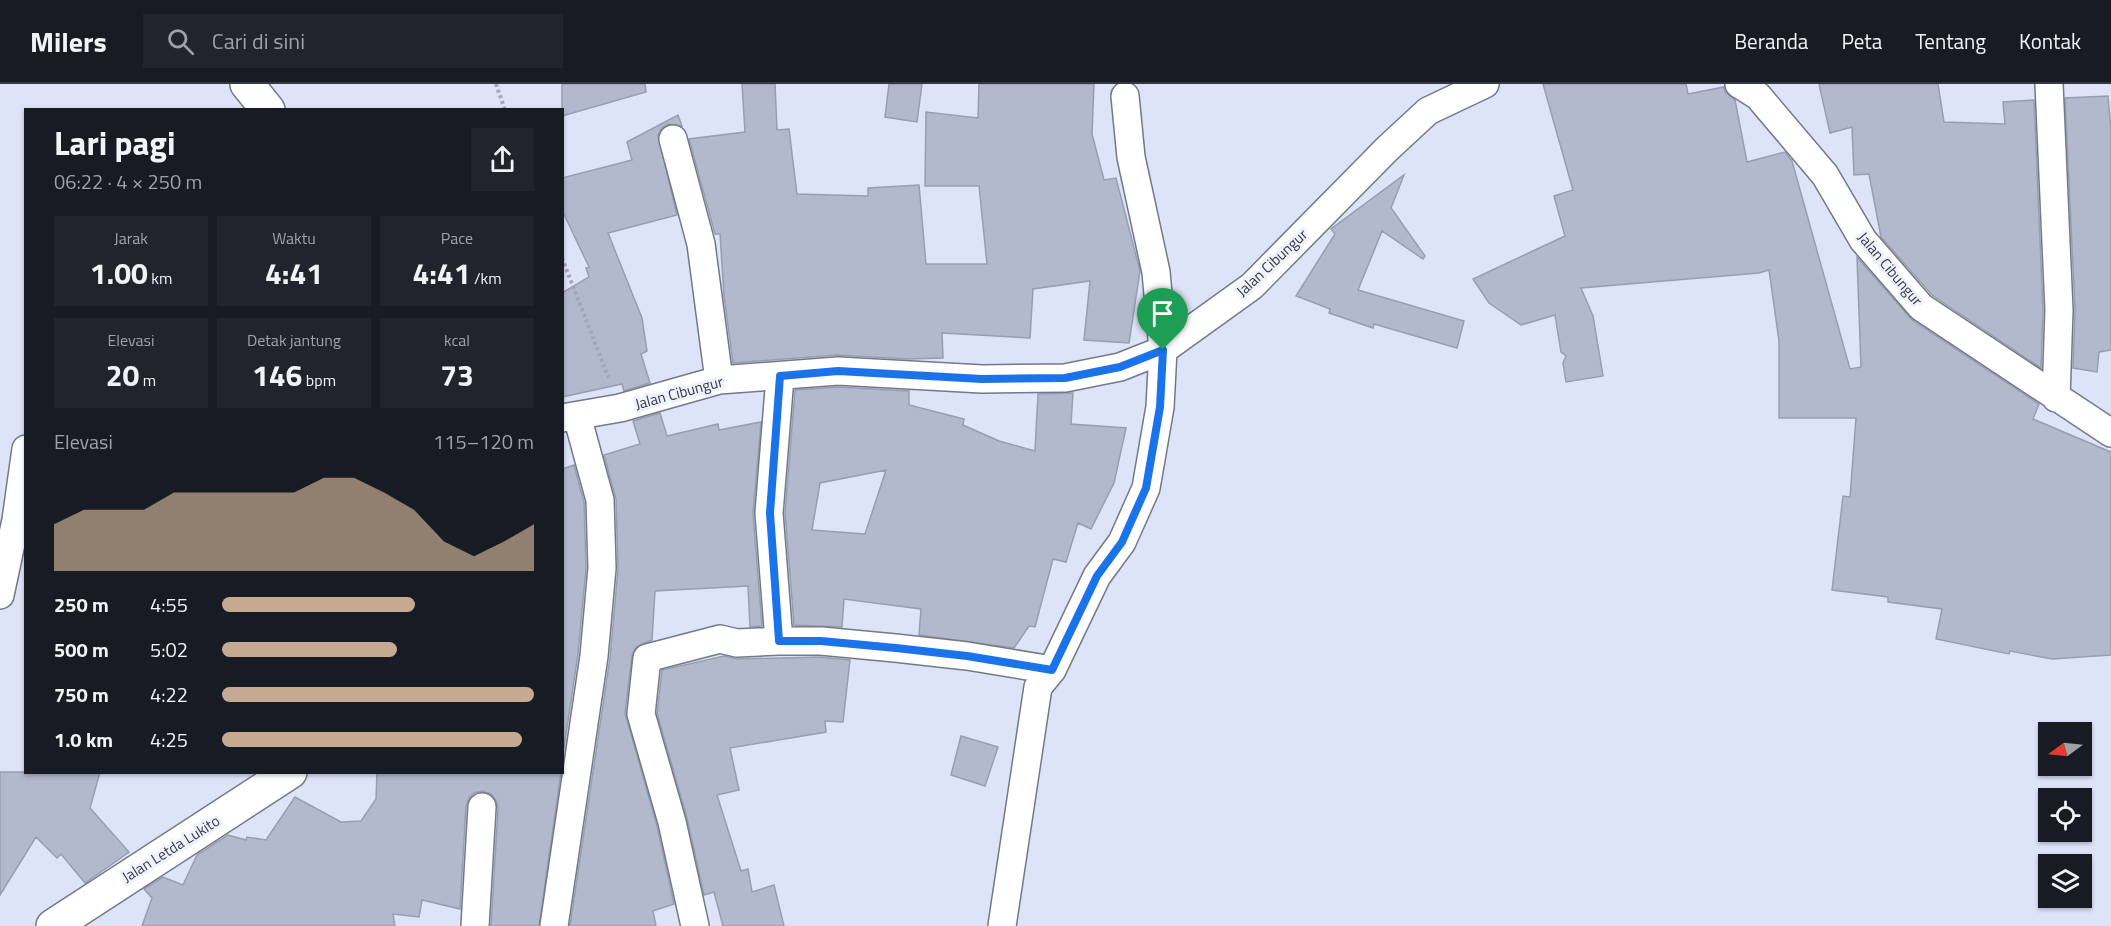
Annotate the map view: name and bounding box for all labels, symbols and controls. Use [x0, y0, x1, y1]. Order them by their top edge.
search box [143, 14, 563, 68]
text: Milers [30, 20, 107, 63]
text: Cari di sini [212, 24, 305, 58]
icon: search [164, 25, 197, 58]
text: Beranda [1734, 25, 1808, 57]
text: Peta [1841, 25, 1882, 57]
text: Tentang [1915, 25, 1986, 57]
text: Kontak [2019, 25, 2081, 57]
text: Lari pagi [54, 118, 175, 168]
button: share [471, 128, 534, 191]
text: 06:22 · 4 × 250 m [54, 166, 202, 197]
street label: Jalan Cibungur [1231, 223, 1313, 302]
text: Jarak [114, 226, 148, 250]
text: Waktu [272, 226, 316, 250]
text: Pace [441, 226, 473, 250]
street label: Jalan Cibungur [1853, 227, 1928, 311]
text: 1.00 [90, 250, 148, 296]
text: 4:41 [265, 250, 323, 296]
text: 4:41 [412, 250, 470, 296]
text: km [148, 266, 172, 290]
text: /km [470, 266, 502, 290]
pin [1137, 288, 1188, 350]
icon: arrive [1146, 297, 1179, 330]
text: Elevasi [107, 328, 155, 352]
text: Detak jantung [247, 328, 341, 352]
text: kcal [444, 328, 470, 352]
text: 20 [106, 352, 139, 398]
text: 146 [252, 352, 302, 398]
text: 73 [440, 352, 474, 398]
text: m [139, 368, 156, 392]
text: bpm [302, 368, 336, 392]
street label: Jalan Cibungur [632, 370, 726, 415]
text: Elevasi [54, 426, 113, 457]
text: 115–120 m [433, 426, 534, 457]
text: 250 m [54, 589, 109, 620]
text: 4:55 [150, 589, 188, 620]
text: 500 m [54, 634, 109, 665]
text: 5:02 [150, 634, 188, 665]
text: 750 m [54, 679, 109, 710]
text: 4:22 [150, 679, 188, 710]
north arrow [2038, 722, 2092, 776]
map controls [2038, 722, 2092, 908]
text: 1.0 km [54, 724, 113, 755]
text: 4:25 [150, 724, 188, 755]
button: locate [2038, 788, 2092, 842]
street label: Jalan Letda Lukito [117, 809, 224, 888]
button: layers [2038, 854, 2092, 908]

